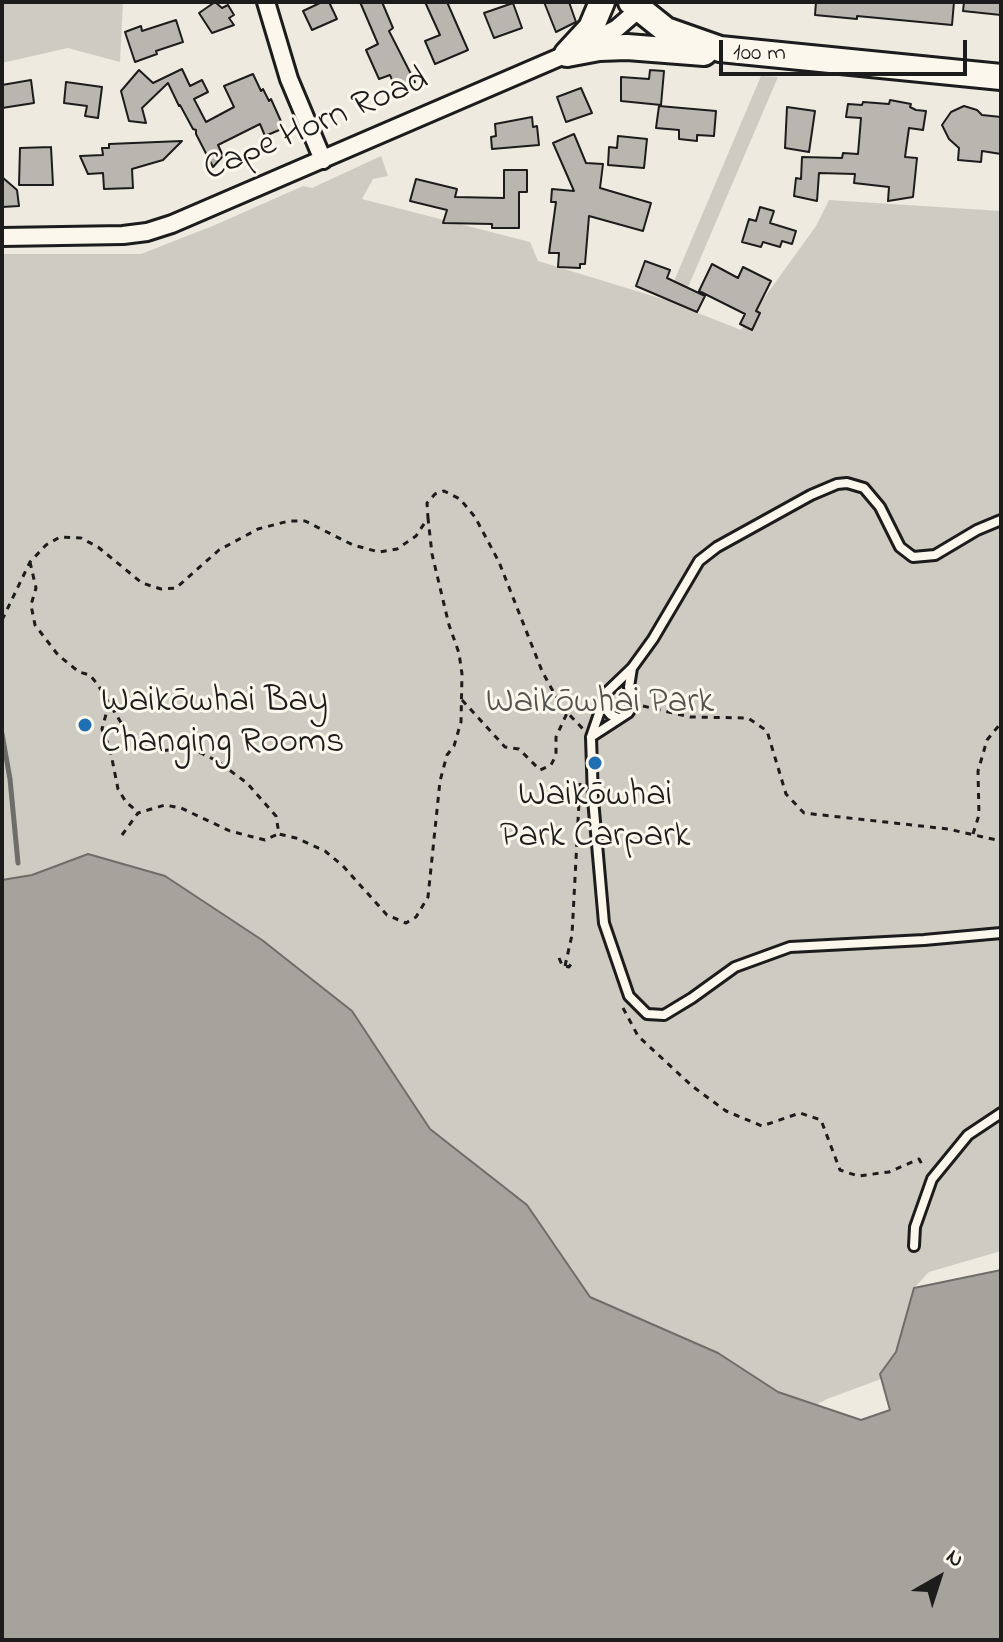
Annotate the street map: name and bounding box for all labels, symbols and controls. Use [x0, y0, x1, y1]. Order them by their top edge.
scale bar [723, 24, 971, 74]
text: 100 m [733, 36, 786, 71]
street label: Cape Horn Road [198, 60, 436, 194]
place label: Waikōwhai Bay Changing Rooms [101, 682, 344, 767]
park label: Waikōwhai Park [486, 683, 714, 727]
marker: Waikōwhai Bay Changing Rooms [76, 716, 94, 734]
marker: Waikōwhai Park Carpark [586, 754, 604, 772]
place label: Waikōwhai Park Carpark [500, 776, 690, 861]
north arrow [899, 1538, 979, 1618]
text: N [938, 1542, 970, 1576]

